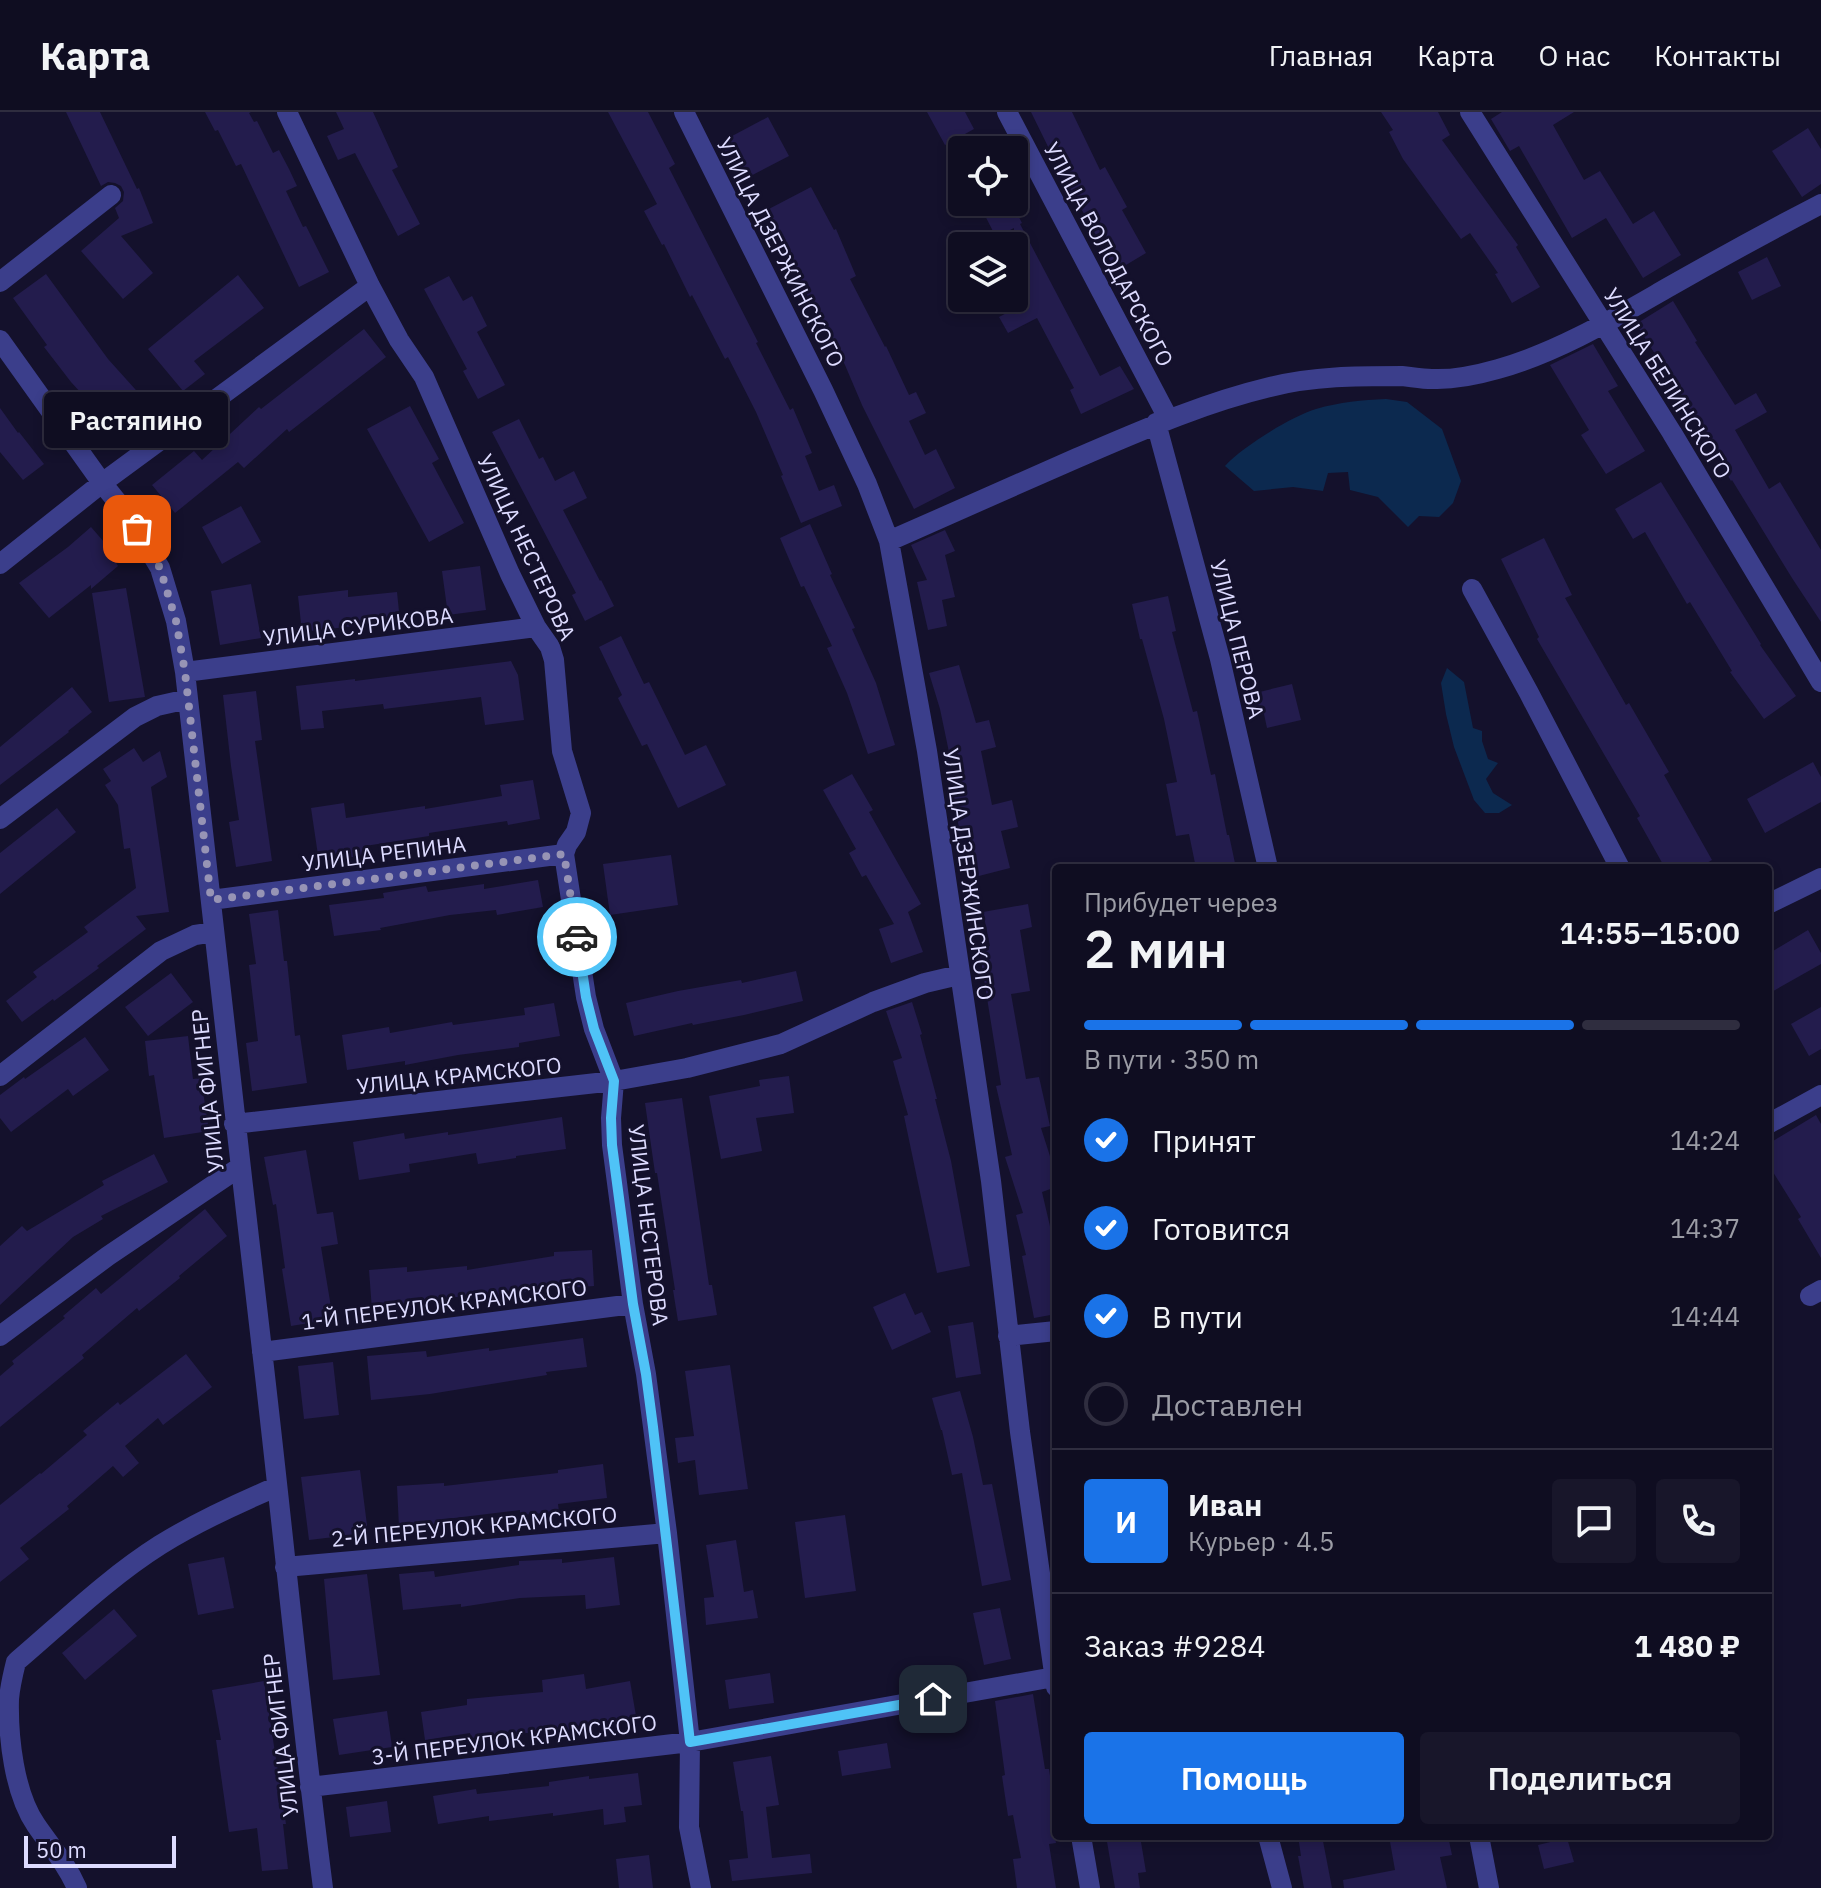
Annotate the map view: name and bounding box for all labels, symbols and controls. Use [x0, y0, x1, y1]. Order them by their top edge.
text: Карта [40, 31, 150, 80]
text: Главная [1269, 37, 1373, 74]
text: Карта [1417, 37, 1494, 74]
text: О нас [1538, 37, 1610, 74]
text: Контакты [1654, 37, 1781, 74]
street label: УЛИЦА ДЗЕРЖИНСКОГО [710, 132, 852, 372]
map controls [948, 136, 1028, 312]
button: locate [948, 136, 1028, 216]
street label: УЛИЦА ВОЛОДАРСКОГО [1037, 137, 1181, 371]
button: layers [948, 232, 1028, 312]
street label: УЛИЦА БЕЛИНСКОГО [1597, 282, 1739, 484]
callout: Растяпино [45, 393, 229, 449]
text: Растяпино [69, 403, 203, 437]
street label: УЛИЦА НЕСТЕРОВА [471, 449, 583, 645]
pin [103, 495, 171, 563]
icon: bag [115, 507, 159, 551]
street label: УЛИЦА ПЕРОВА [1204, 556, 1272, 722]
street label: УЛИЦА СУРИКОВА [261, 600, 455, 652]
street label: УЛИЦА ДЗЕРЖИНСКОГО [937, 746, 1001, 1002]
street label: УЛИЦА РЕПИНА [301, 829, 467, 877]
text: Прибудет через [1084, 885, 1278, 919]
courier [537, 897, 617, 977]
text: 14:55–15:00 [1559, 913, 1740, 952]
icon: car [555, 915, 599, 959]
text: 2 мин [1084, 915, 1228, 982]
street label: УЛИЦА ФИГНЕР [184, 1008, 230, 1174]
text: В пути · 350 m [1084, 1042, 1259, 1076]
street label: УЛИЦА КРАМСКОГО [355, 1050, 563, 1100]
icon: check [1084, 1118, 1128, 1162]
text: Принят [1152, 1121, 1256, 1160]
street label: УЛИЦА НЕСТЕРОВА [622, 1123, 676, 1327]
text: 14:24 [1670, 1123, 1740, 1157]
icon: check [1084, 1206, 1128, 1250]
text: Готовится [1152, 1209, 1290, 1248]
text: 14:37 [1670, 1211, 1740, 1245]
street label: 1-Й ПЕРЕУЛОК КРАМСКОГО [300, 1272, 588, 1336]
icon: check [1084, 1294, 1128, 1338]
text: В пути [1152, 1297, 1243, 1336]
text: 14:44 [1670, 1299, 1740, 1333]
text: Доставлен [1152, 1385, 1303, 1424]
button: chat [1552, 1479, 1636, 1563]
button: phone [1656, 1479, 1740, 1563]
text: Иван [1188, 1485, 1262, 1524]
street label: 2-Й ПЕРЕУЛОК КРАМСКОГО [330, 1499, 618, 1553]
text: И [1115, 1502, 1137, 1541]
text: Курьер · 4.5 [1188, 1524, 1335, 1558]
text: Заказ #9284 [1084, 1626, 1266, 1665]
text: 1 480 ₽ [1634, 1626, 1740, 1665]
street label: УЛИЦА ФИГНЕР [256, 1651, 304, 1819]
pin [899, 1665, 967, 1733]
icon: home [911, 1677, 955, 1721]
street label: 3-Й ПЕРЕУЛОК КРАМСКОГО [370, 1707, 658, 1771]
button: Помощь [1084, 1732, 1404, 1824]
button: Поделиться [1420, 1732, 1740, 1824]
scale bar [24, 1832, 176, 1868]
text: 50 m [36, 1835, 87, 1864]

